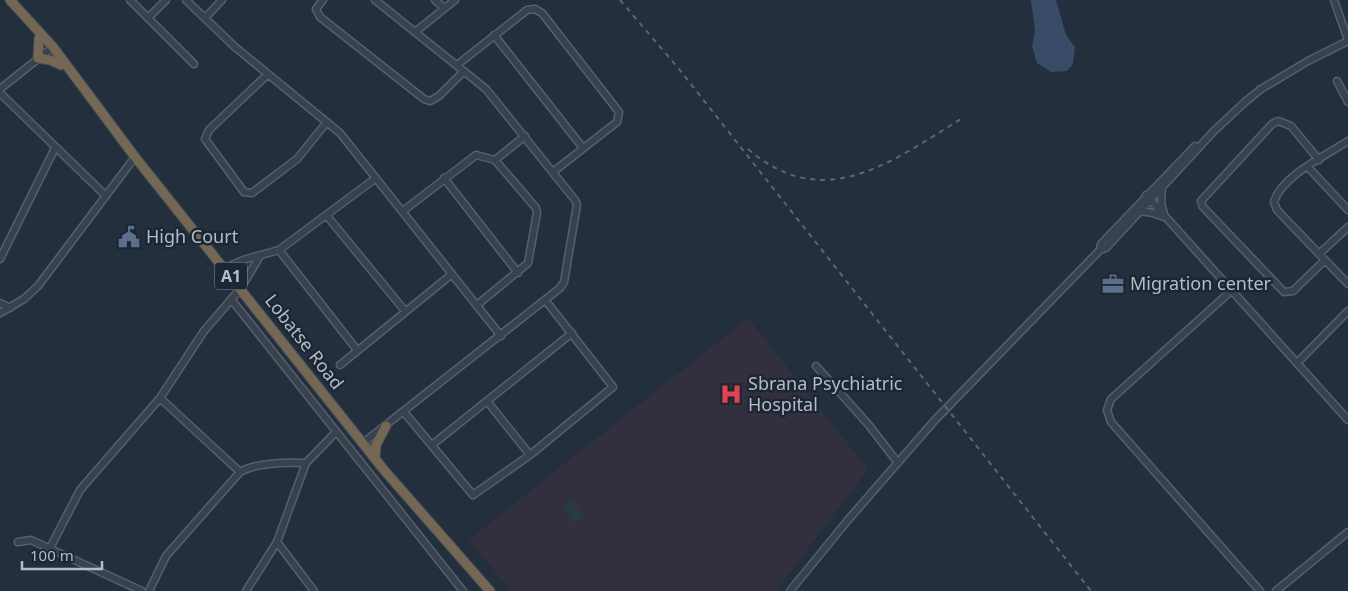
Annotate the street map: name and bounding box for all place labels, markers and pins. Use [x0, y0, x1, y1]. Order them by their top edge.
public building icon: High Court [116, 224, 142, 250]
place label: High Court [146, 224, 239, 248]
office icon: Migration center [1100, 271, 1126, 297]
place label: Migration center [1130, 271, 1272, 295]
place label: Sbrana Psychiatric Hospital [748, 371, 903, 416]
hospital icon: Sbrana Psychiatric Hospital [718, 381, 744, 407]

